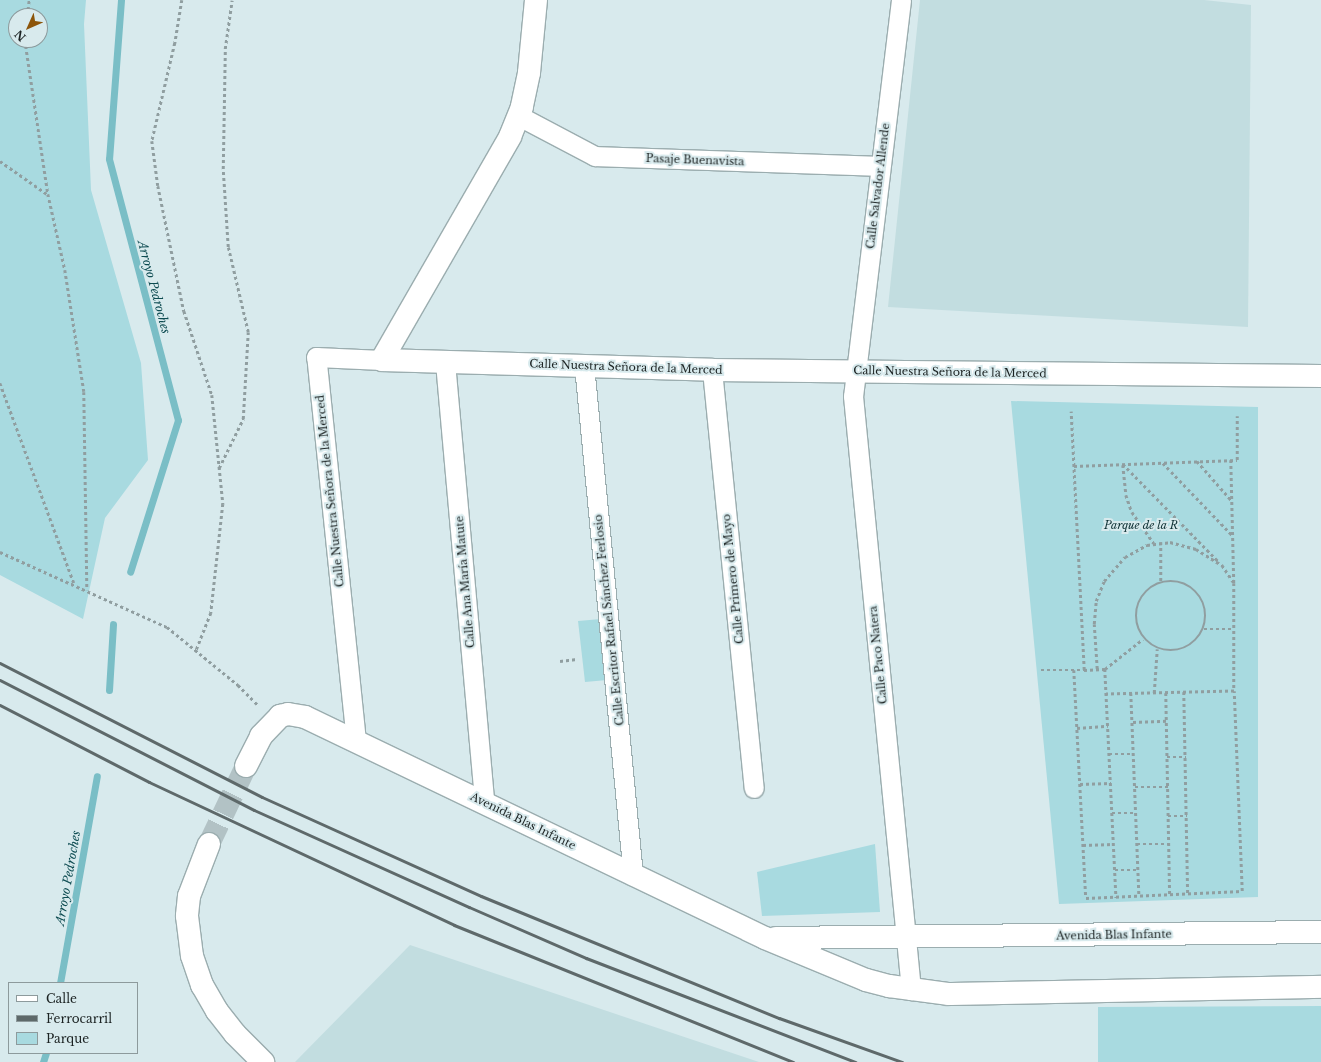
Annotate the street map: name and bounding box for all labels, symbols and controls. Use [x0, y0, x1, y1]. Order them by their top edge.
north arrow [8, 8, 48, 48]
text: N [12, 27, 29, 44]
street label: Calle Salvador Allende [864, 122, 892, 250]
street label: Pasaje Buenavista [645, 152, 745, 168]
water label: Arroyo Pedroches [135, 239, 173, 335]
street label: Calle Nuestra Señora de la Merced [529, 357, 723, 377]
street label: Calle Nuestra Señora de la Merced [853, 364, 1047, 380]
street label: Calle Nuestra Señora de la Merced [313, 394, 347, 588]
street label: Calle Primero de Mayo [720, 513, 746, 645]
street label: Calle Escritor Rafael Sánchez Ferlosio [591, 514, 627, 726]
street label: Calle Ana María Matute [453, 515, 477, 649]
park label: Parque de la R [1104, 518, 1178, 532]
street label: Calle Paco Natera [866, 605, 890, 705]
street label: Avenida Blas Infante [468, 790, 578, 852]
water label: Arroyo Pedroches [53, 830, 83, 926]
street label: Avenida Blas Infante [1056, 927, 1172, 943]
legend [8, 982, 138, 1054]
text: Calle [46, 991, 77, 1006]
text: Ferrocarril [46, 1011, 112, 1026]
text: Parque [46, 1031, 89, 1046]

